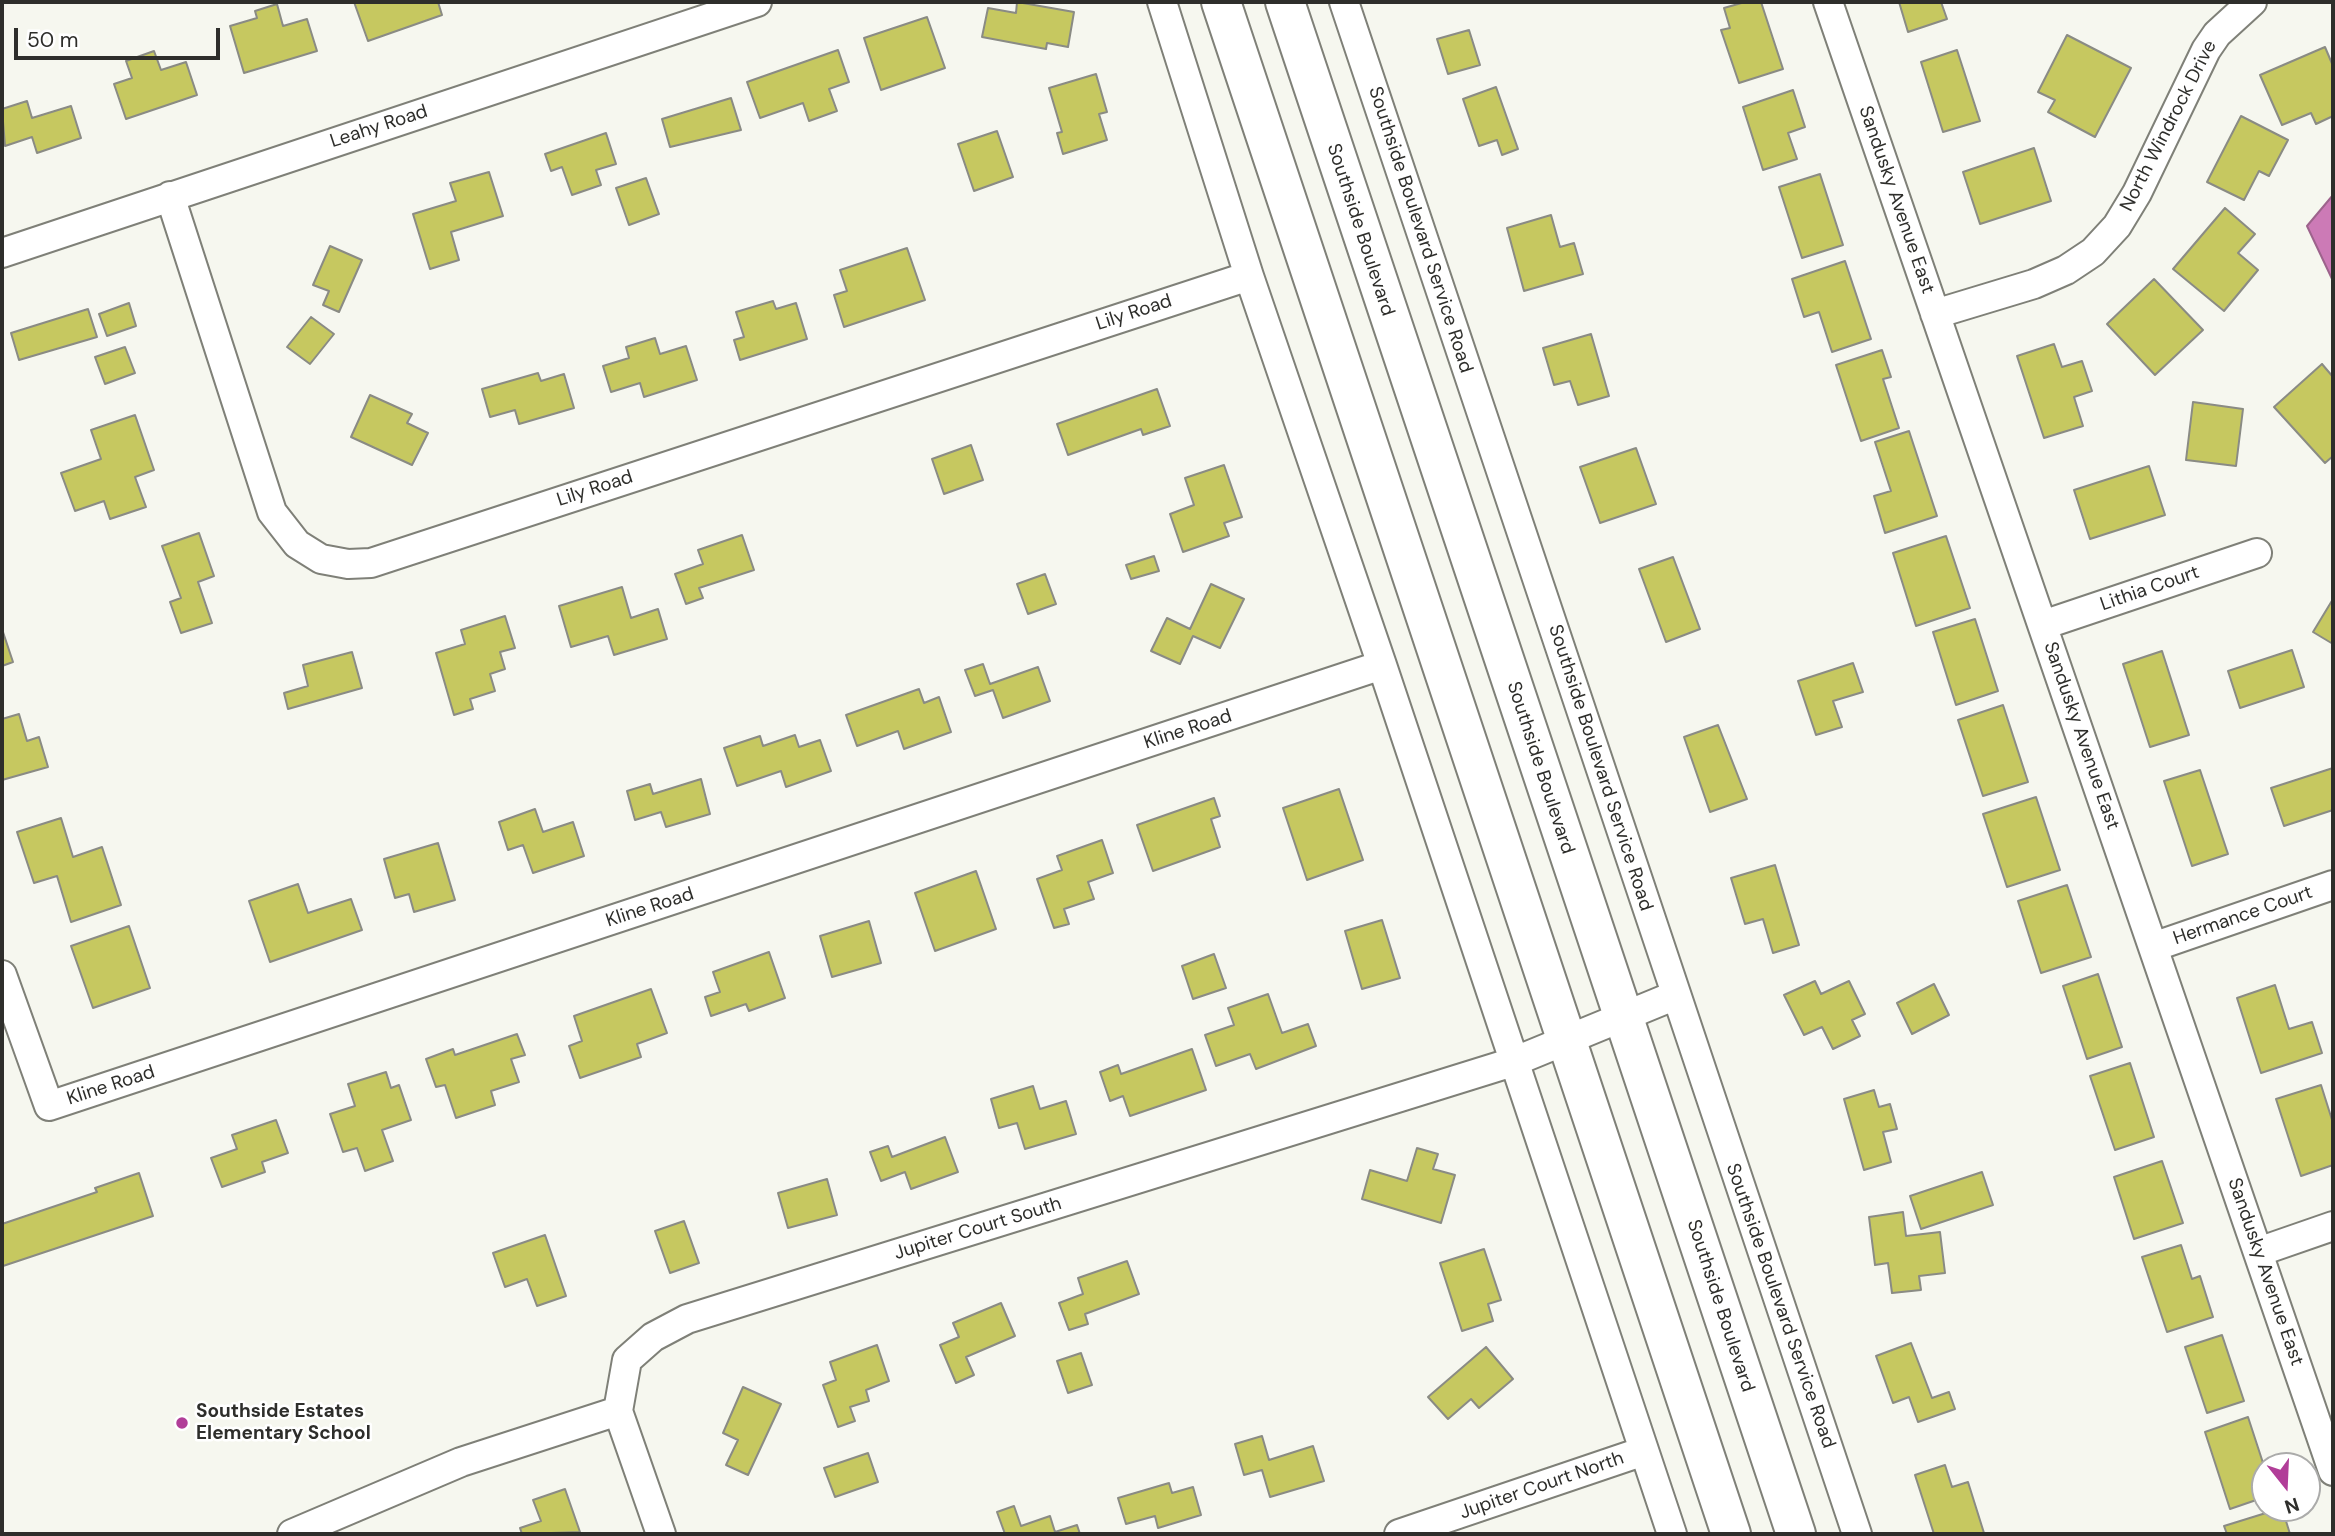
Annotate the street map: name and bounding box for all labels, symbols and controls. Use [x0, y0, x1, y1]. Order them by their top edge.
scale bar [18, 14, 224, 58]
text: 50 m [27, 26, 78, 54]
street label: North Windrock Drive [2116, 37, 2222, 215]
street label: Southside Boulevard Service Road [1363, 84, 1477, 376]
street label: Leahy Road [327, 101, 431, 153]
street label: Sandusky Avenue East [1853, 103, 1939, 297]
street label: Southside Boulevard [1321, 141, 1399, 319]
street label: Lily Road [1093, 290, 1175, 336]
street label: Lily Road [554, 466, 636, 512]
street label: Lithia Court [2098, 561, 2202, 617]
street label: Southside Boulevard Service Road [1543, 622, 1657, 914]
street label: Sandusky Avenue East [2038, 639, 2124, 833]
street label: Southside Boulevard [1501, 679, 1579, 857]
street label: Kline Road [1141, 705, 1235, 755]
street label: Hermance Court [2170, 881, 2316, 951]
street label: Kline Road [603, 883, 697, 933]
street label: Kline Road [64, 1061, 158, 1111]
street label: Southside Boulevard Service Road [1720, 1161, 1840, 1451]
street label: Sandusky Avenue East [2222, 1175, 2308, 1369]
street label: Jupiter Court South [892, 1193, 1064, 1265]
street label: Southside Boulevard [1681, 1217, 1759, 1395]
place label: Southside Estates Elementary School [196, 1401, 371, 1445]
marker: Southside Estates Elementary School [174, 1415, 190, 1431]
street label: Jupiter Court North [1457, 1447, 1627, 1525]
north arrow [2251, 1452, 2321, 1522]
text: N [2282, 1492, 2302, 1520]

